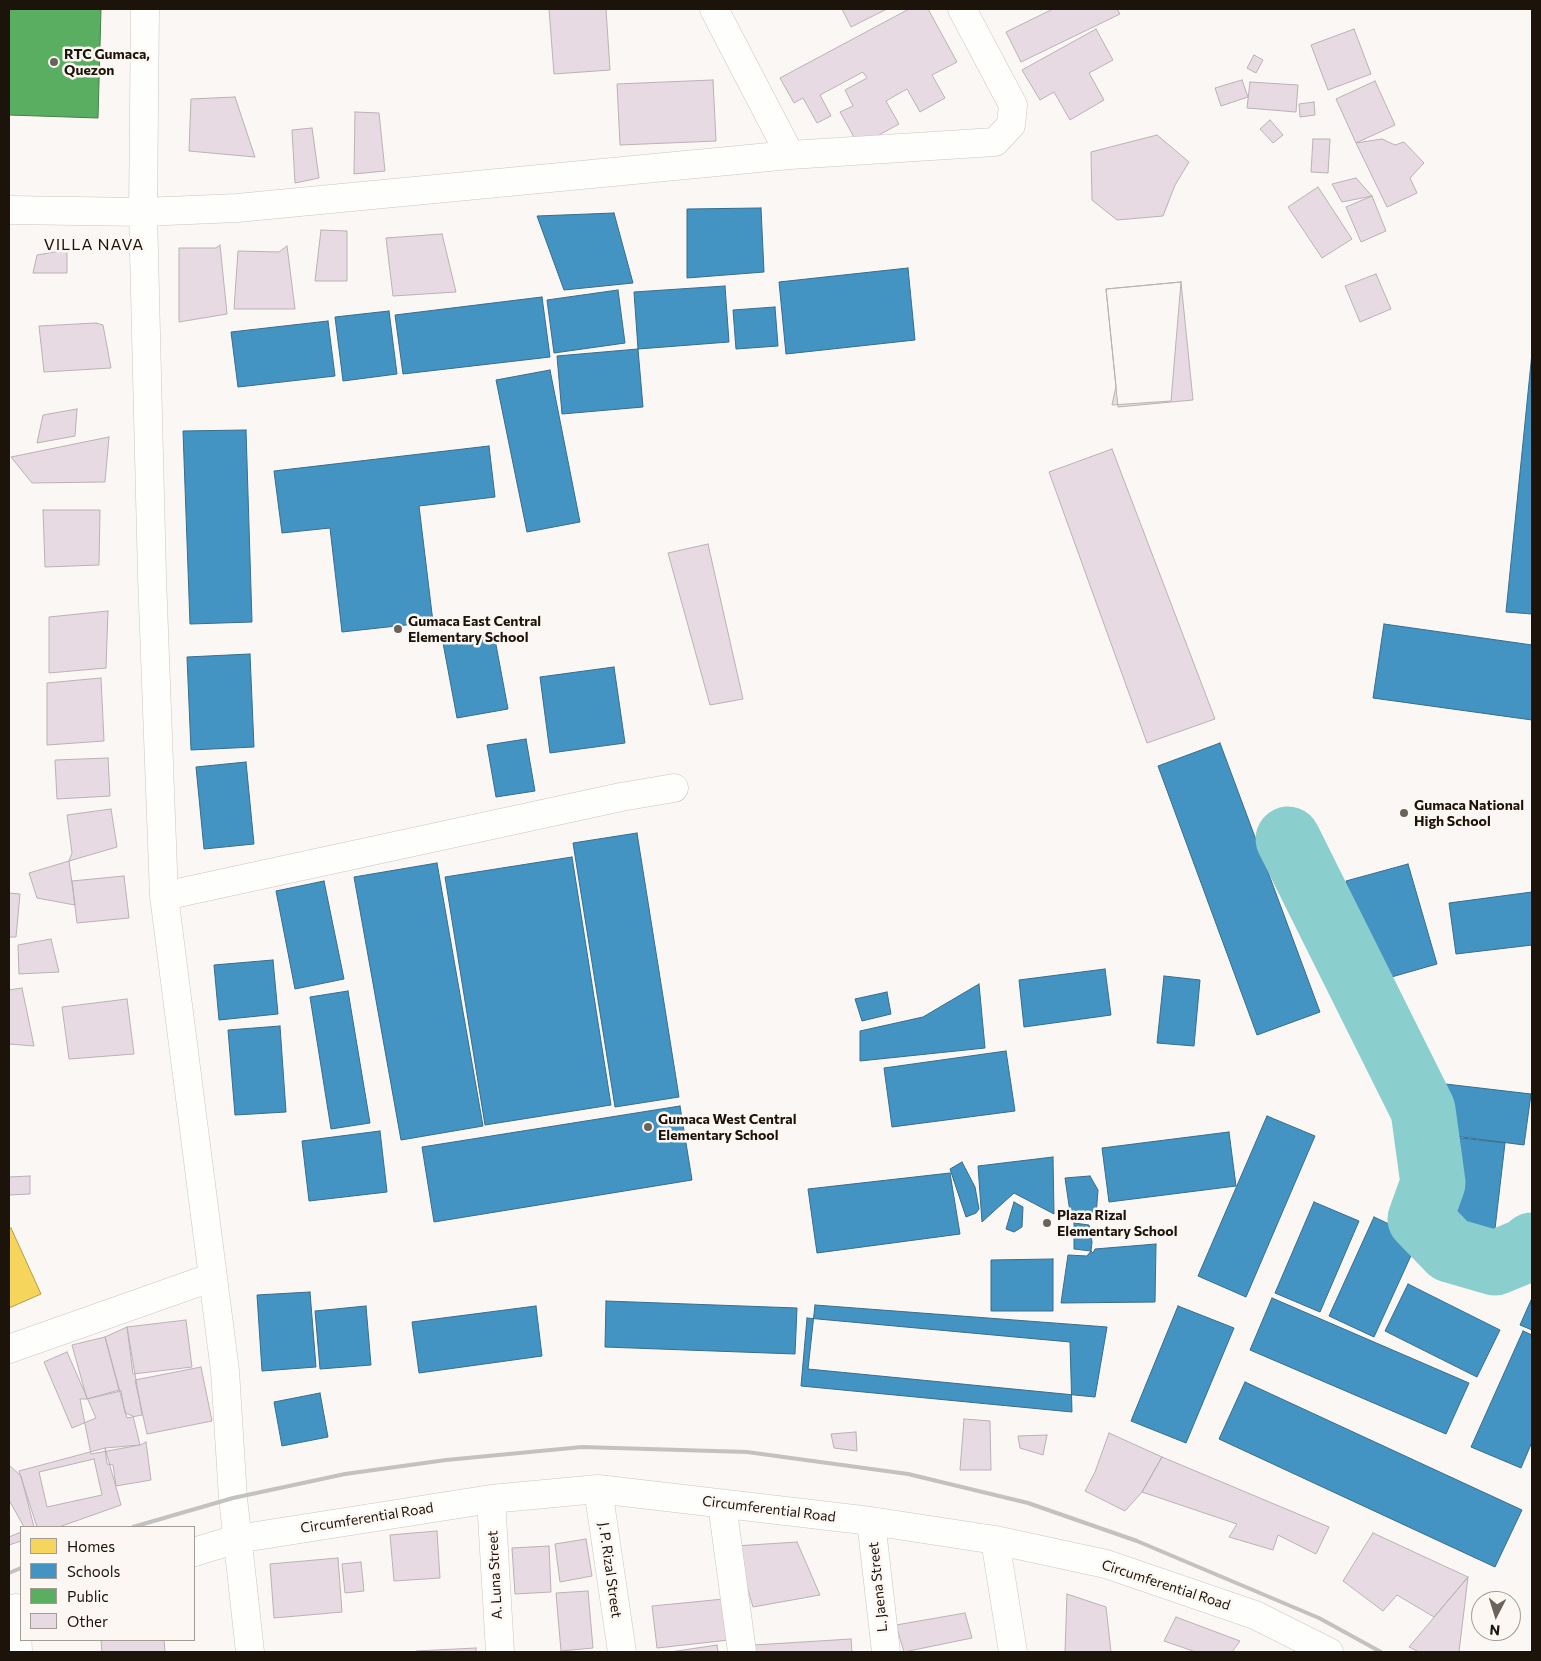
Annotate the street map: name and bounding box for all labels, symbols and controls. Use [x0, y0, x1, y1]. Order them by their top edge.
place label: RTC Gumaca, Quezon [64, 46, 150, 78]
marker: RTC Gumaca, Quezon [48, 56, 60, 68]
district label: VILLA NAVA [42, 235, 146, 255]
place label: Gumaca East Central Elementary School [408, 613, 541, 646]
marker: Gumaca East Central Elementary School [392, 623, 404, 635]
place label: Gumaca National High School [1414, 797, 1524, 830]
marker: Gumaca National High School [1398, 807, 1410, 819]
place label: Gumaca West Central Elementary School [658, 1111, 796, 1144]
marker: Gumaca West Central Elementary School [642, 1121, 654, 1133]
place label: Plaza Rizal Elementary School [1057, 1207, 1177, 1240]
marker: Plaza Rizal Elementary School [1041, 1217, 1053, 1229]
street label: Circumferential Road [701, 1492, 837, 1526]
street label: Circumferential Road [299, 1499, 435, 1537]
street label: J. P. Rizal Street [595, 1521, 625, 1619]
legend [20, 1526, 195, 1641]
street label: A. Luna Street [484, 1530, 506, 1620]
text: Homes [67, 1537, 115, 1555]
street label: L. Jaena Street [865, 1541, 891, 1633]
street label: Circumferential Road [1099, 1556, 1233, 1614]
text: Schools [67, 1562, 120, 1580]
text: Public [67, 1587, 109, 1605]
north arrow [1471, 1591, 1521, 1641]
text: Other [67, 1612, 108, 1630]
text: N [1489, 1622, 1501, 1639]

